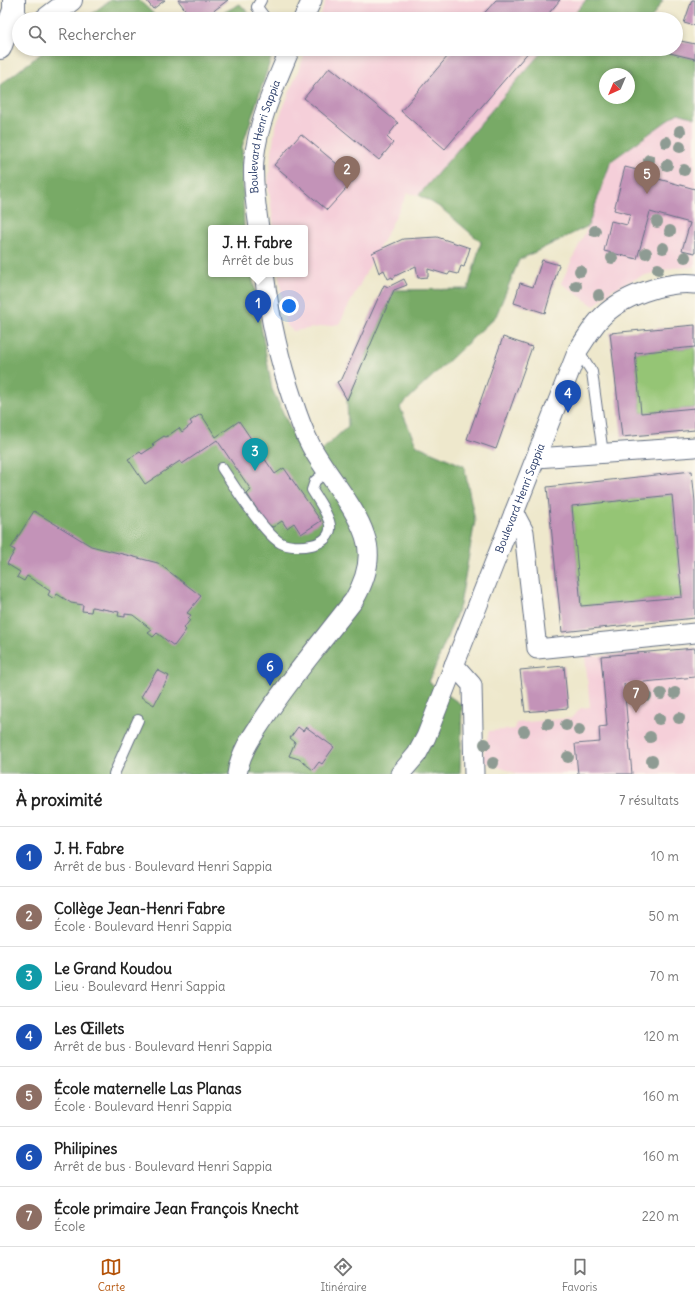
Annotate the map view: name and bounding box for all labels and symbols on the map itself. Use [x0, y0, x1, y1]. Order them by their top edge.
north arrow [599, 68, 635, 104]
street label: Boulevard Henri Sappia [246, 78, 283, 194]
pin: 2 [334, 156, 360, 189]
pin: 5 [634, 161, 660, 194]
pin: 1 [245, 290, 271, 323]
your location [279, 296, 299, 316]
pin: 4 [555, 380, 581, 413]
pin: 3 [242, 438, 268, 471]
street label: Boulevard Henri Sappia [492, 441, 548, 555]
pin: 6 [257, 653, 283, 686]
pin: 7 [623, 680, 649, 713]

